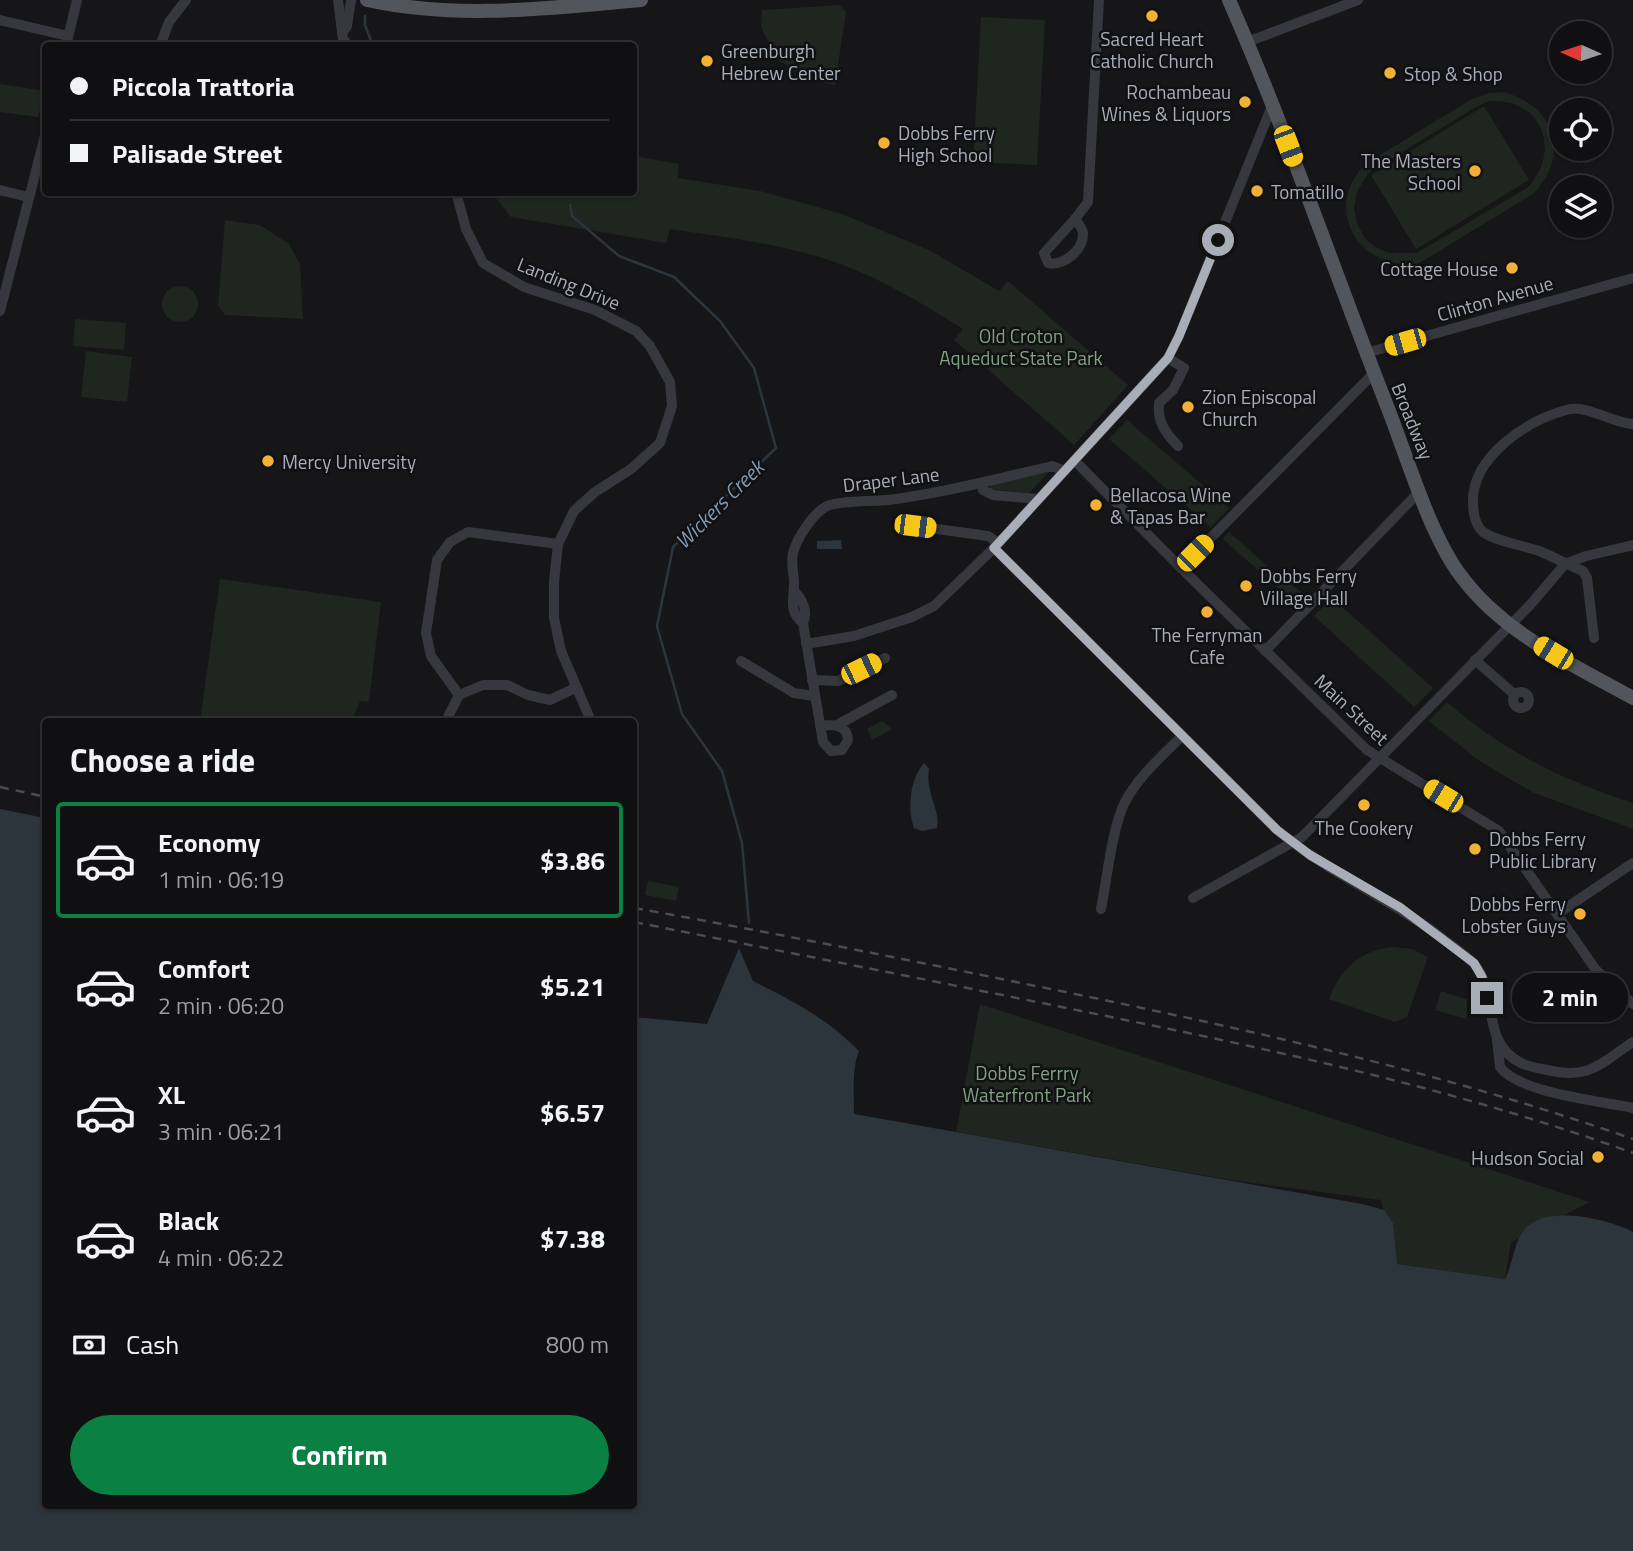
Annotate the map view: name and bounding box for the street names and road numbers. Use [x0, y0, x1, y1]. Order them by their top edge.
street label: Landing Drive [513, 249, 625, 317]
street label: Clinton Avenue [1434, 268, 1556, 328]
street label: Broadway [1384, 378, 1442, 464]
street label: Draper Lane [841, 459, 941, 499]
street label: Main Street [1308, 667, 1396, 752]

